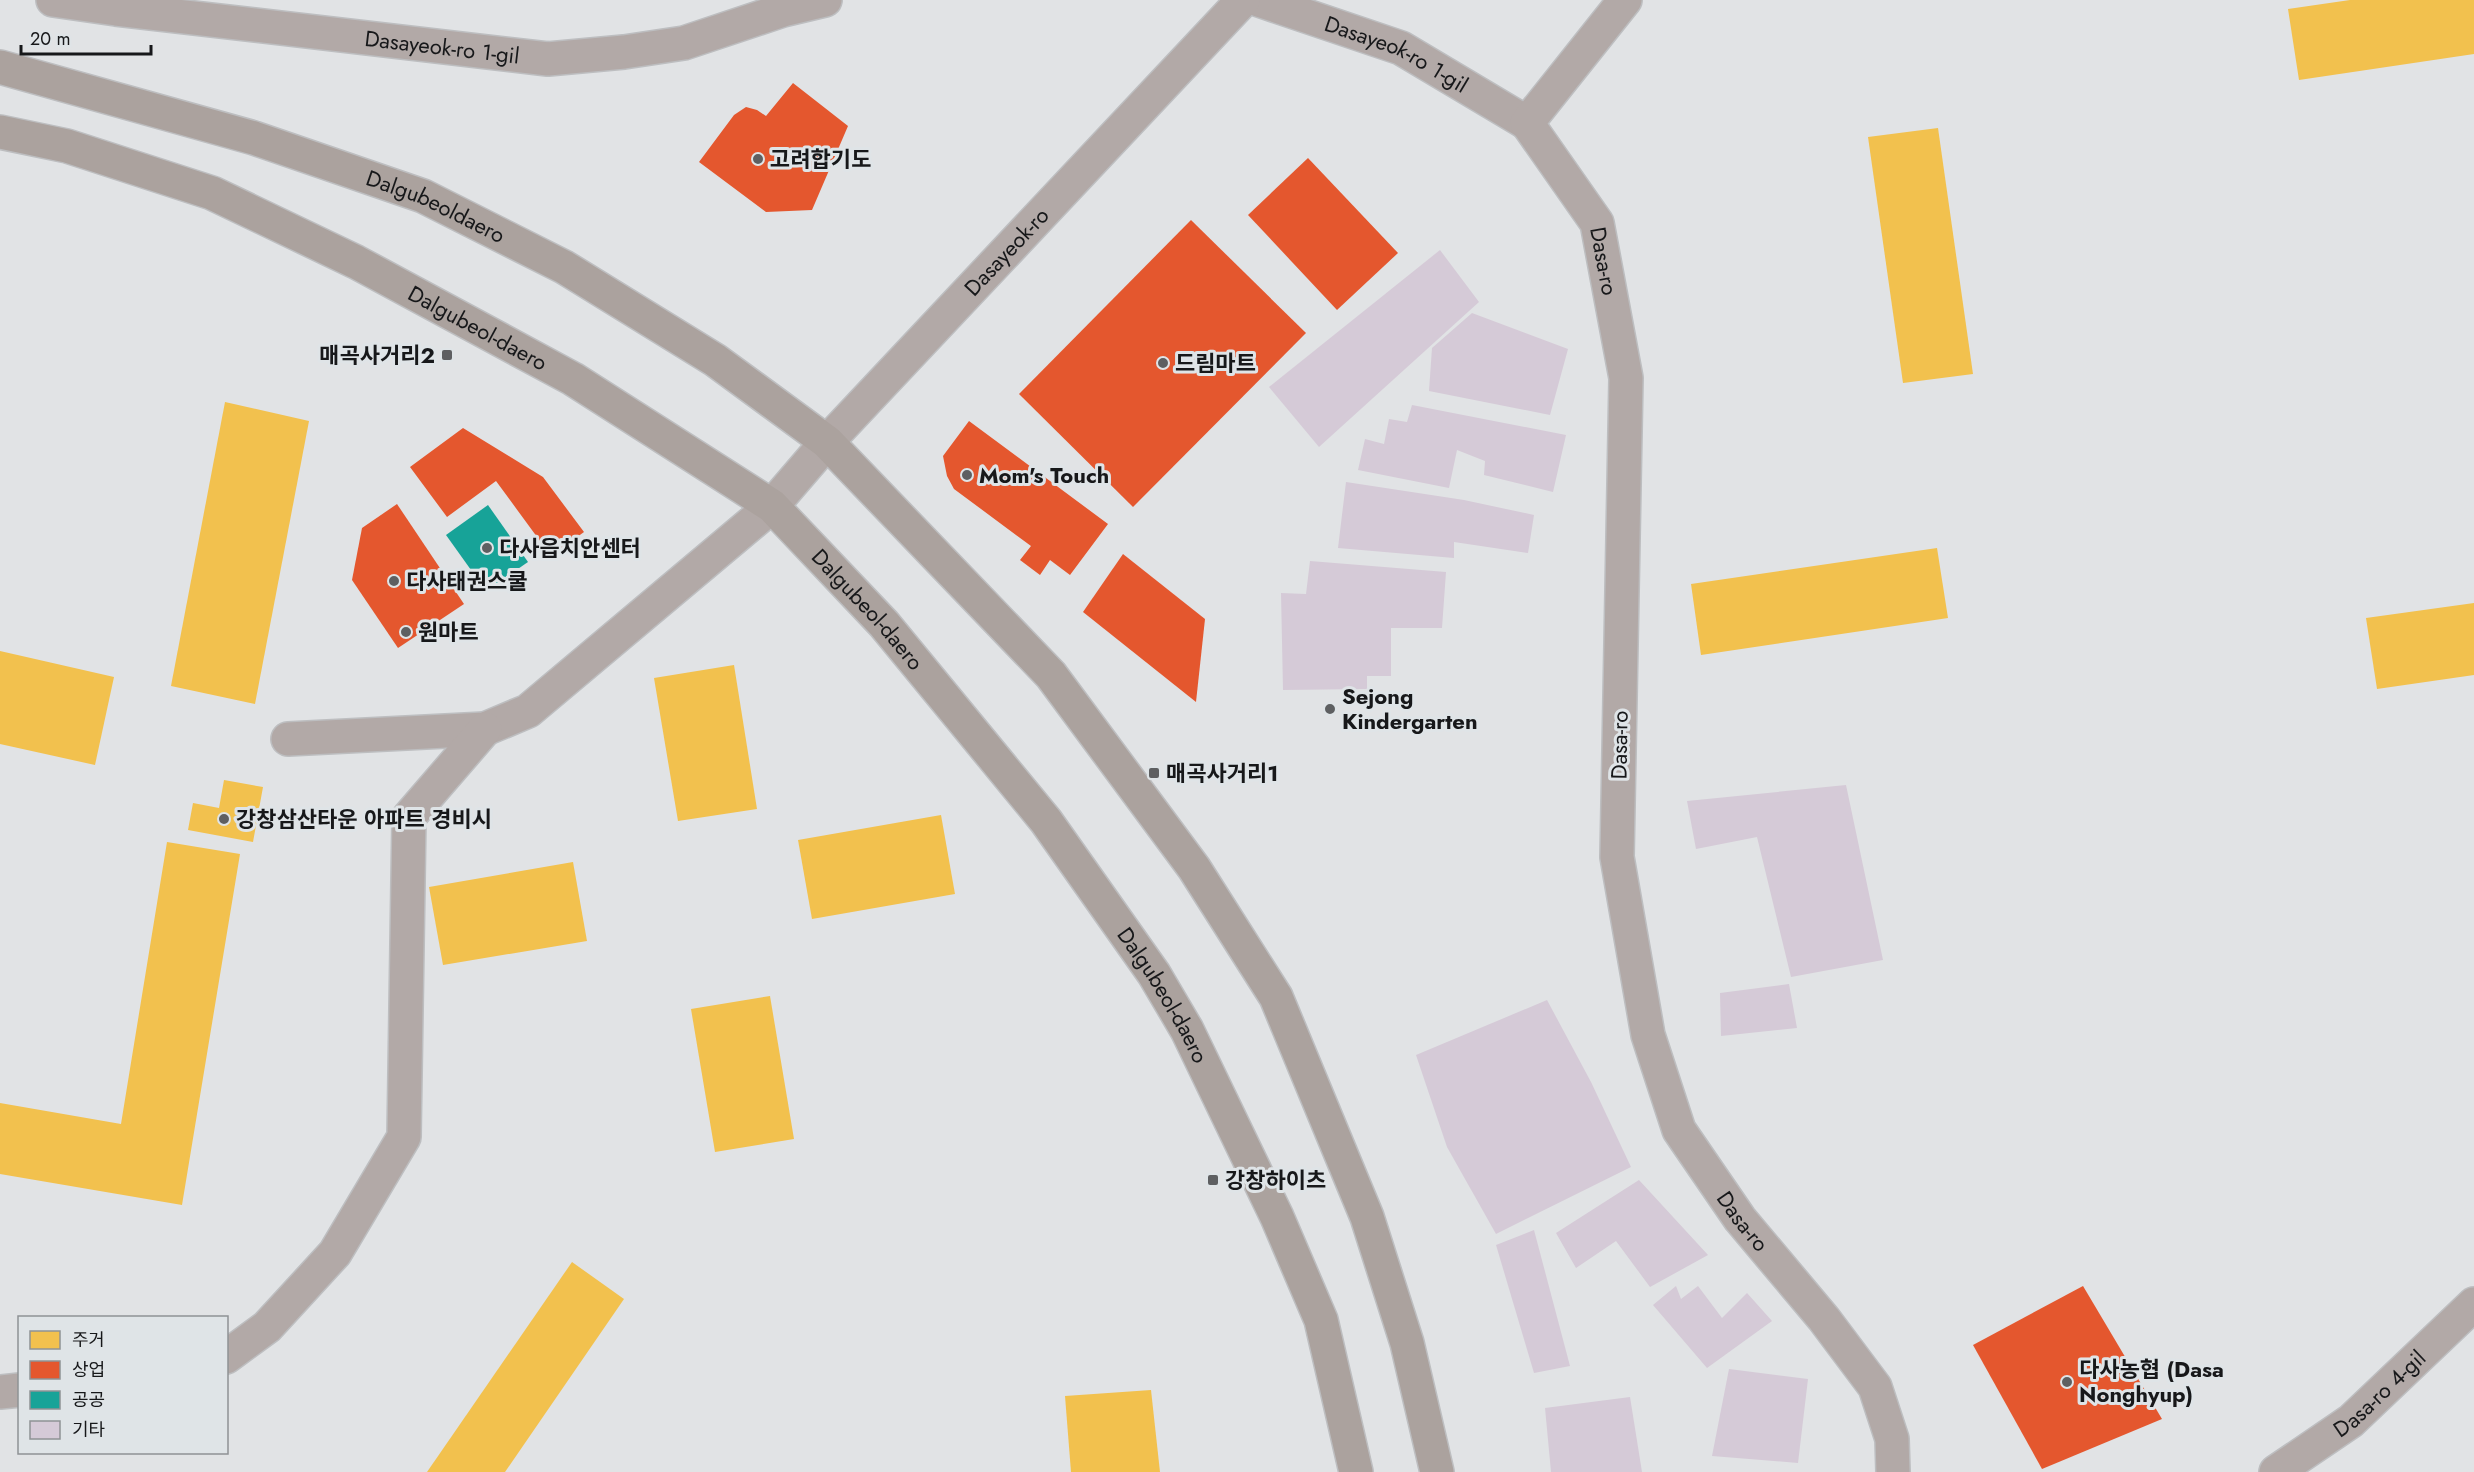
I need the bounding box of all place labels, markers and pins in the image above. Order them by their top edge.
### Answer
place label: 고려합기도 [770,143,871,175]
marker: 고려합기도 [751,152,765,166]
place label: 매곡사거리2 [319,339,435,371]
place label: 드림마트 [1175,347,1256,379]
marker: 매곡사거리2 [440,348,454,362]
marker: 드림마트 [1156,356,1170,370]
place label: Mom's Touch [979,459,1109,491]
marker: Mom's Touch [960,468,974,482]
place label: 다사읍치안센터 [499,532,641,564]
marker: 다사읍치안센터 [480,541,494,555]
place label: 다사태권스쿨 [406,565,527,597]
marker: 다사태권스쿨 [387,574,401,588]
place label: 원마트 [418,616,479,648]
marker: 원마트 [399,625,413,639]
place label: Sejong Kindergarten [1342,680,1478,737]
marker: Sejong Kindergarten [1323,702,1337,716]
place label: 매곡사거리1 [1166,757,1278,789]
marker: 매곡사거리1 [1147,766,1161,780]
place label: 강창삼산타운 아파트 경비시 [236,803,492,835]
marker: 강창삼산타운 아파트 경비시 [217,812,231,826]
place label: 강창하이츠 [1225,1164,1326,1196]
marker: 강창하이츠 [1206,1173,1220,1187]
place label: 다사농협 (Dasa Nonghyup) [2079,1353,2224,1410]
marker: 다사농협 (Dasa Nonghyup) [2060,1375,2074,1389]

